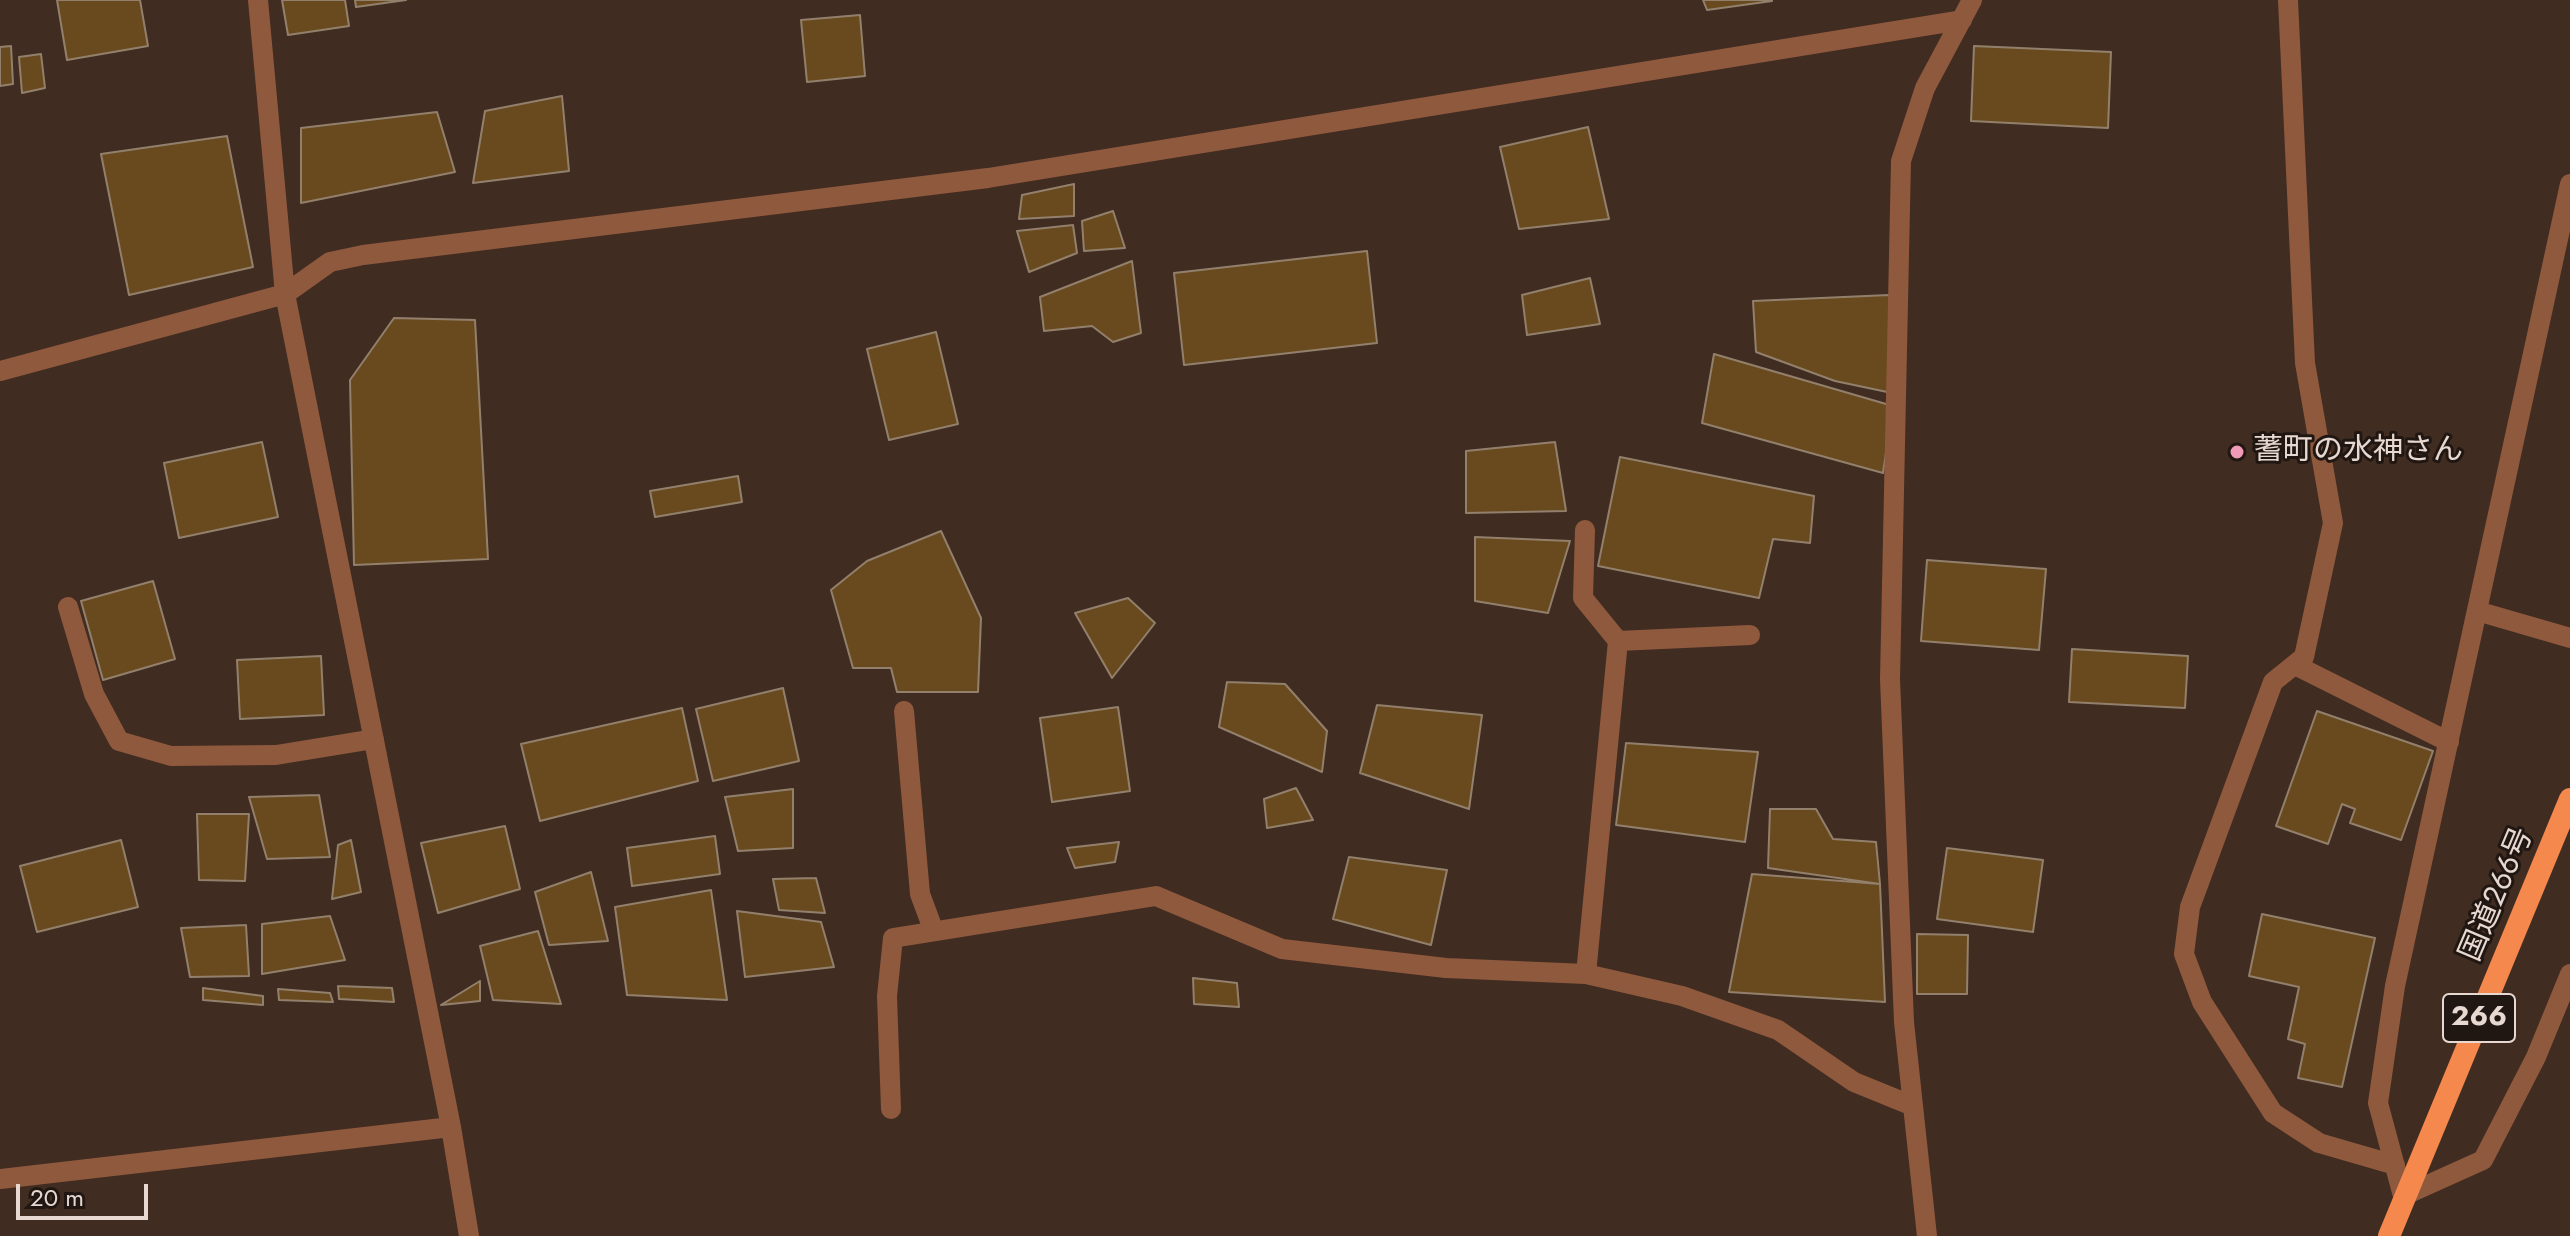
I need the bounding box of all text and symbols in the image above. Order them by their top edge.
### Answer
place label: 蓍町の水神さん [2253,434,2463,470]
marker: 蓍町の水神さん [2228,443,2246,461]
street label: 国道266号 [2454,823,2542,967]
road number: 266 [2443,994,2515,1042]
scale bar [20,1168,152,1218]
text: 20 m [30,1180,84,1215]

